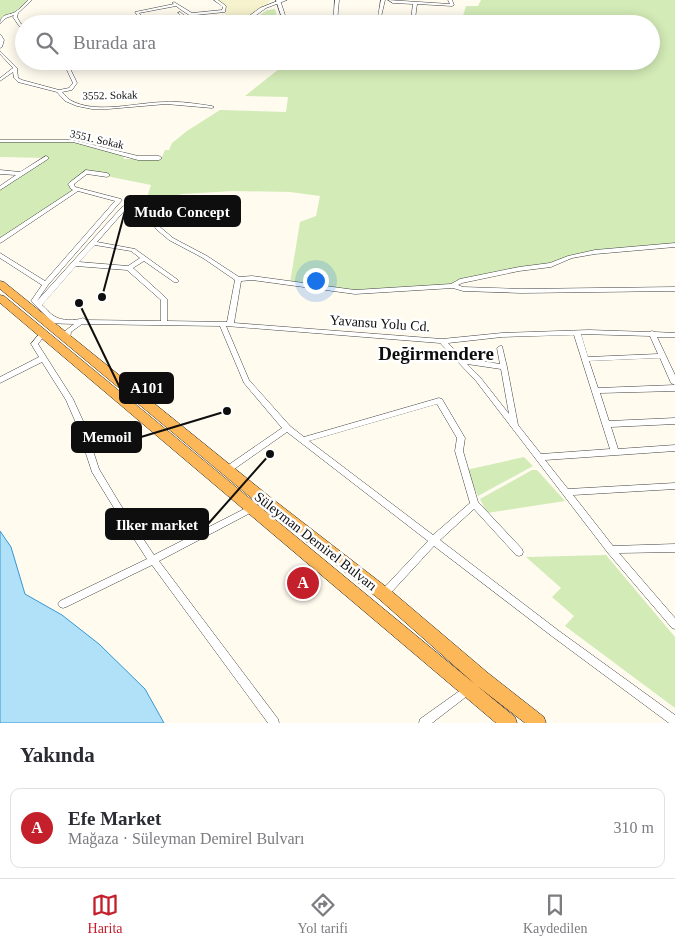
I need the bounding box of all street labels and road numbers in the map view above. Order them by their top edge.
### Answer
street label: 3552. Sokak [82,89,138,101]
street label: 3551. Sokak [69,127,126,151]
street label: Yavansu Yolu Cd. [329,313,431,334]
street label: Süleyman Demirel Bulvarı [252,489,380,594]

